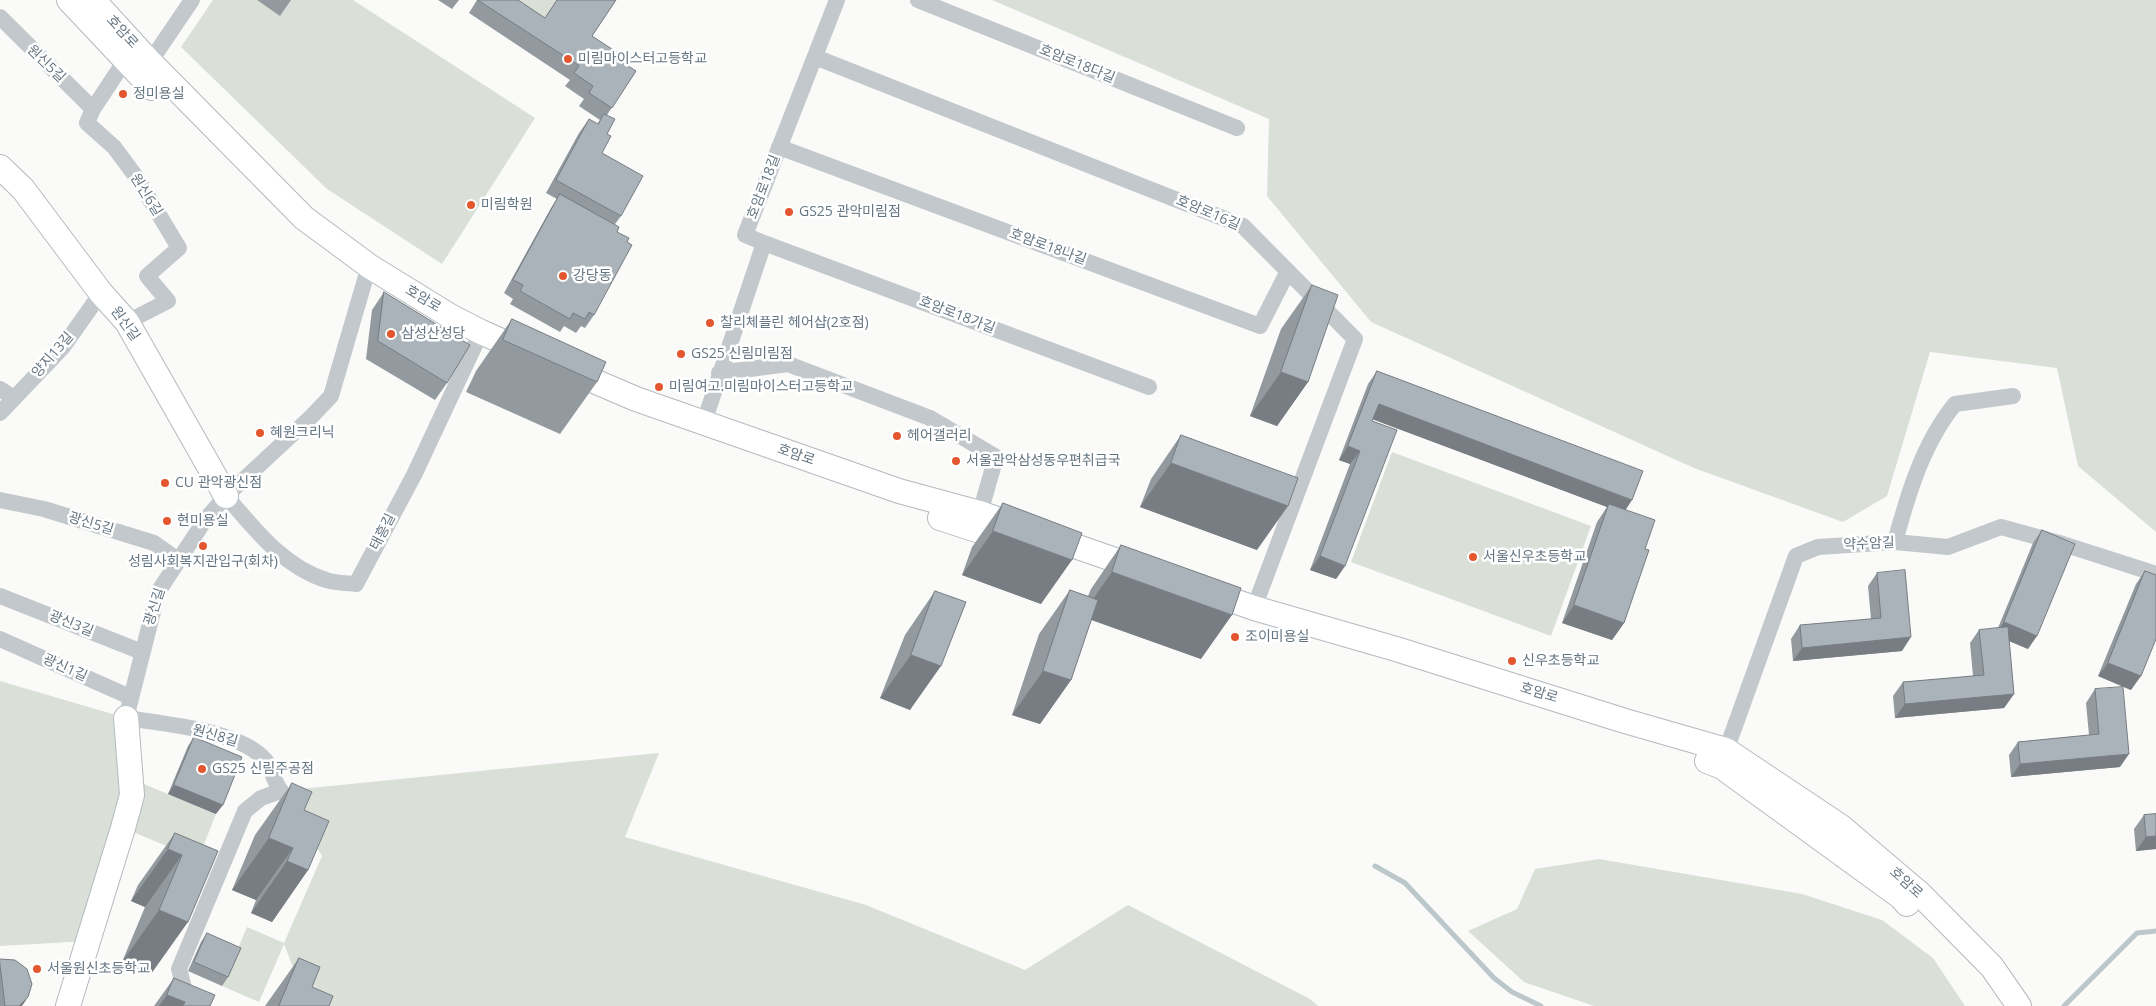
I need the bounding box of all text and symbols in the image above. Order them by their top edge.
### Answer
street label: 호암로 [103,12,141,52]
street label: 호암로18다길 [1037,41,1117,87]
street label: 원신5길 [23,42,69,86]
place label: 미림마이스터고등학교 [578,51,707,67]
marker: 미림마이스터고등학교 [562,53,574,65]
place label: 정미용실 [133,86,185,102]
marker: 정미용실 [117,88,129,100]
street label: 호암로18길 [744,152,784,222]
street label: 원신6길 [127,171,165,219]
street label: 호암로16길 [1174,192,1242,234]
place label: 미림학원 [481,197,533,213]
marker: 미림학원 [465,199,477,211]
place label: GS25 관악미림점 [799,204,901,220]
marker: GS25 관악미림점 [783,206,795,218]
street label: 호암로18나길 [1007,225,1089,269]
place label: 강당동 [573,268,612,284]
marker: 강당동 [557,270,569,282]
street label: 호암로 [402,282,444,316]
street label: 호암로18가길 [916,293,998,337]
street label: 원신길 [107,303,143,345]
place label: 찰리체플린 헤어샵(2호점) [720,315,869,331]
marker: 찰리체플린 헤어샵(2호점) [704,317,716,329]
place label: 삼성산성당 [401,326,465,342]
marker: 삼성산성당 [385,328,397,340]
street label: 양지13길 [29,329,77,381]
place label: GS25 신림미림점 [691,346,793,362]
marker: GS25 신림미림점 [675,348,687,360]
place label: 미림여고.미림마이스터고등학교 [669,379,853,395]
marker: 미림여고.미림마이스터고등학교 [653,381,665,393]
place label: 혜원크리닉 [270,425,334,441]
marker: 혜원크리닉 [254,427,266,439]
place label: 헤어갤러리 [907,428,971,444]
marker: 헤어갤러리 [891,430,903,442]
street label: 호암로 [775,441,817,469]
place label: 서울관악삼성동우편취급국 [966,453,1121,469]
marker: 서울관악삼성동우편취급국 [950,455,962,467]
place label: CU 관악광신점 [175,475,262,491]
marker: CU 관악광신점 [159,477,171,489]
street label: 광신5길 [66,509,116,539]
street label: 태흥길 [367,511,399,553]
place label: 현미용실 [177,513,229,529]
marker: 현미용실 [161,515,173,527]
street label: 약수암길 [1843,535,1895,553]
marker: 성림사회복지관입구(회차) [197,540,209,552]
place label: 서울신우초등학교 [1483,549,1586,565]
marker: 서울신우초등학교 [1467,551,1479,563]
place label: 성림사회복지관입구(회차) [128,554,278,570]
street label: 광신길 [141,586,169,628]
street label: 광신3길 [46,607,96,641]
place label: 조이미용실 [1245,629,1309,645]
marker: 조이미용실 [1229,631,1241,643]
street label: 광신1길 [40,651,90,685]
place label: 신우초등학교 [1522,653,1599,669]
marker: 신우초등학교 [1506,655,1518,667]
street label: 호암로 [1518,679,1560,707]
street label: 원신8길 [190,721,240,751]
place label: GS25 신림주공점 [212,761,314,777]
marker: GS25 신림주공점 [196,763,208,775]
street label: 호암로 [1886,864,1926,902]
place label: 서울원신초등학교 [47,961,150,977]
marker: 서울원신초등학교 [31,963,43,975]

